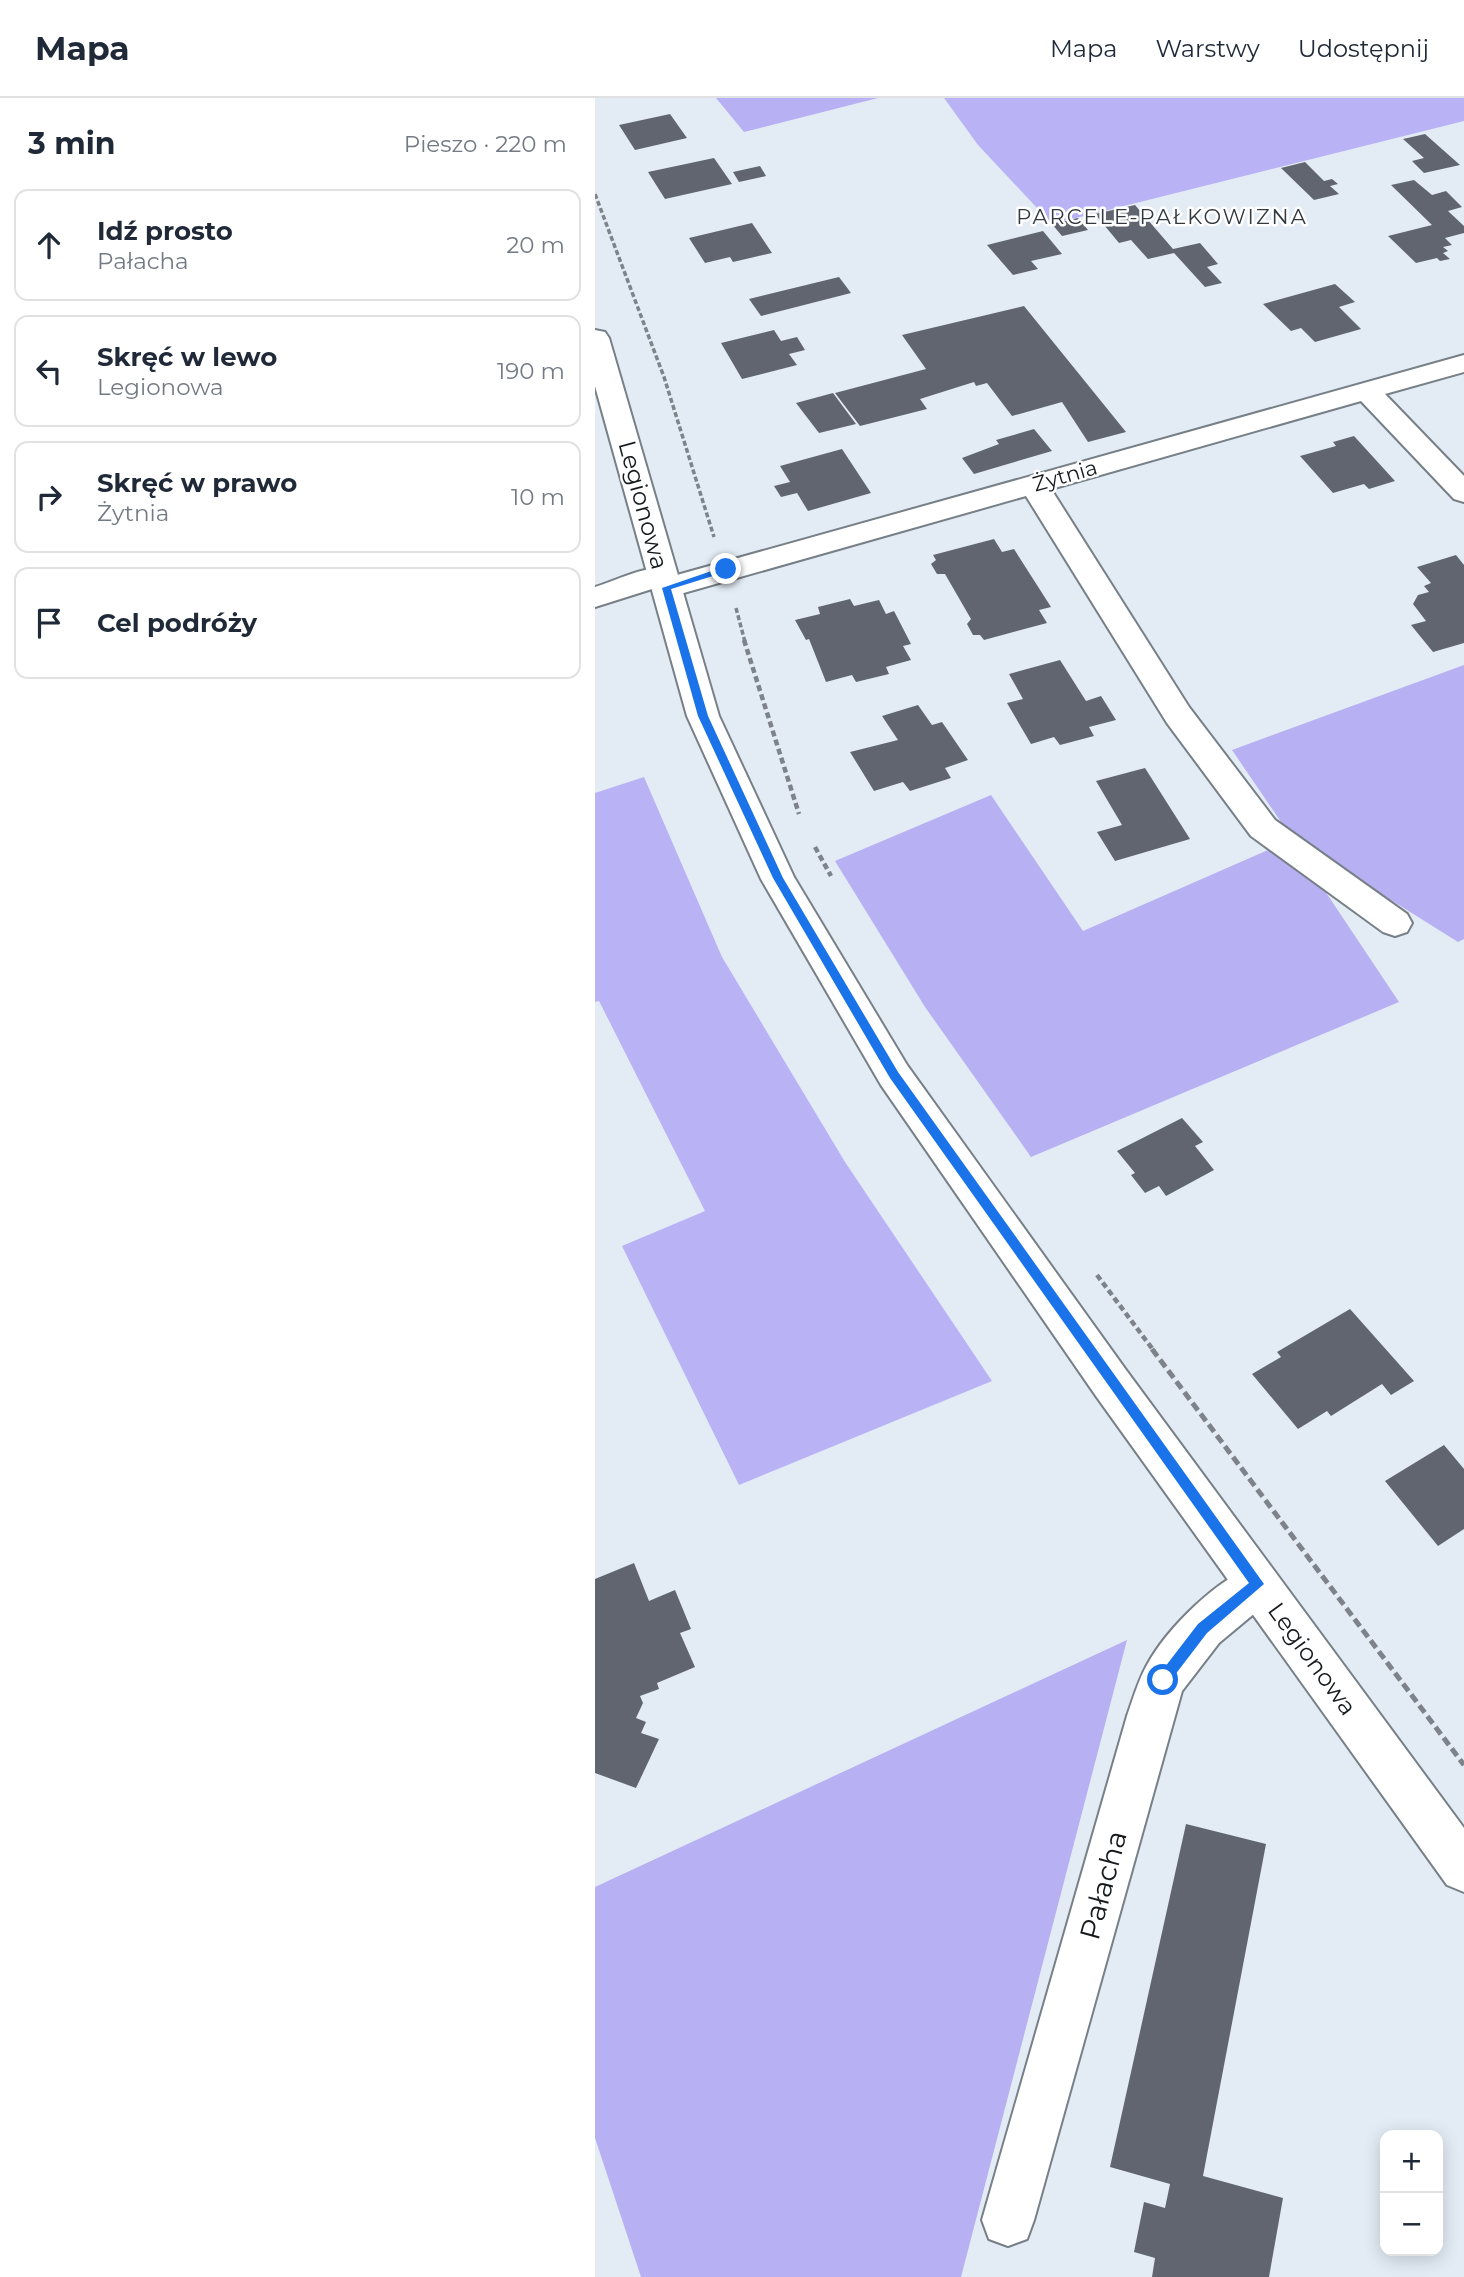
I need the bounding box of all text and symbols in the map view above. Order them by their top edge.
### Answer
text: Mapa [35,28,130,68]
text: Mapa [1050,34,1117,63]
text: Warstwy [1155,34,1260,63]
text: Udostępnij [1298,34,1429,63]
text: 3 min [28,125,115,162]
text: Pieszo · 220 m [404,130,567,158]
district label: PARCELE-PAŁKOWIZNA [1016,204,1308,229]
text: Idź prosto [97,215,233,247]
icon: ahead [30,226,68,264]
text: 20 m [506,231,565,259]
text: Pałacha [97,247,189,275]
text: Skręć w lewo [97,341,277,373]
icon: left [30,352,68,390]
text: 190 m [497,357,565,385]
text: Legionowa [97,373,224,401]
street label: Legionowa [612,437,675,572]
street label: Żytnia [1030,454,1100,497]
text: Skręć w prawo [97,467,297,499]
icon: right [30,478,68,516]
text: 10 m [511,483,565,511]
text: Żytnia [97,499,169,527]
route end [710,553,741,584]
icon: arrive [30,604,68,642]
text: Cel podróży [97,607,257,639]
street label: Legionowa [1262,1597,1363,1721]
route start [1147,1664,1178,1695]
street label: Pałacha [1072,1827,1134,1943]
map controls [1380,2130,1443,2256]
button: + [1380,2130,1443,2193]
button: − [1380,2193,1443,2256]

